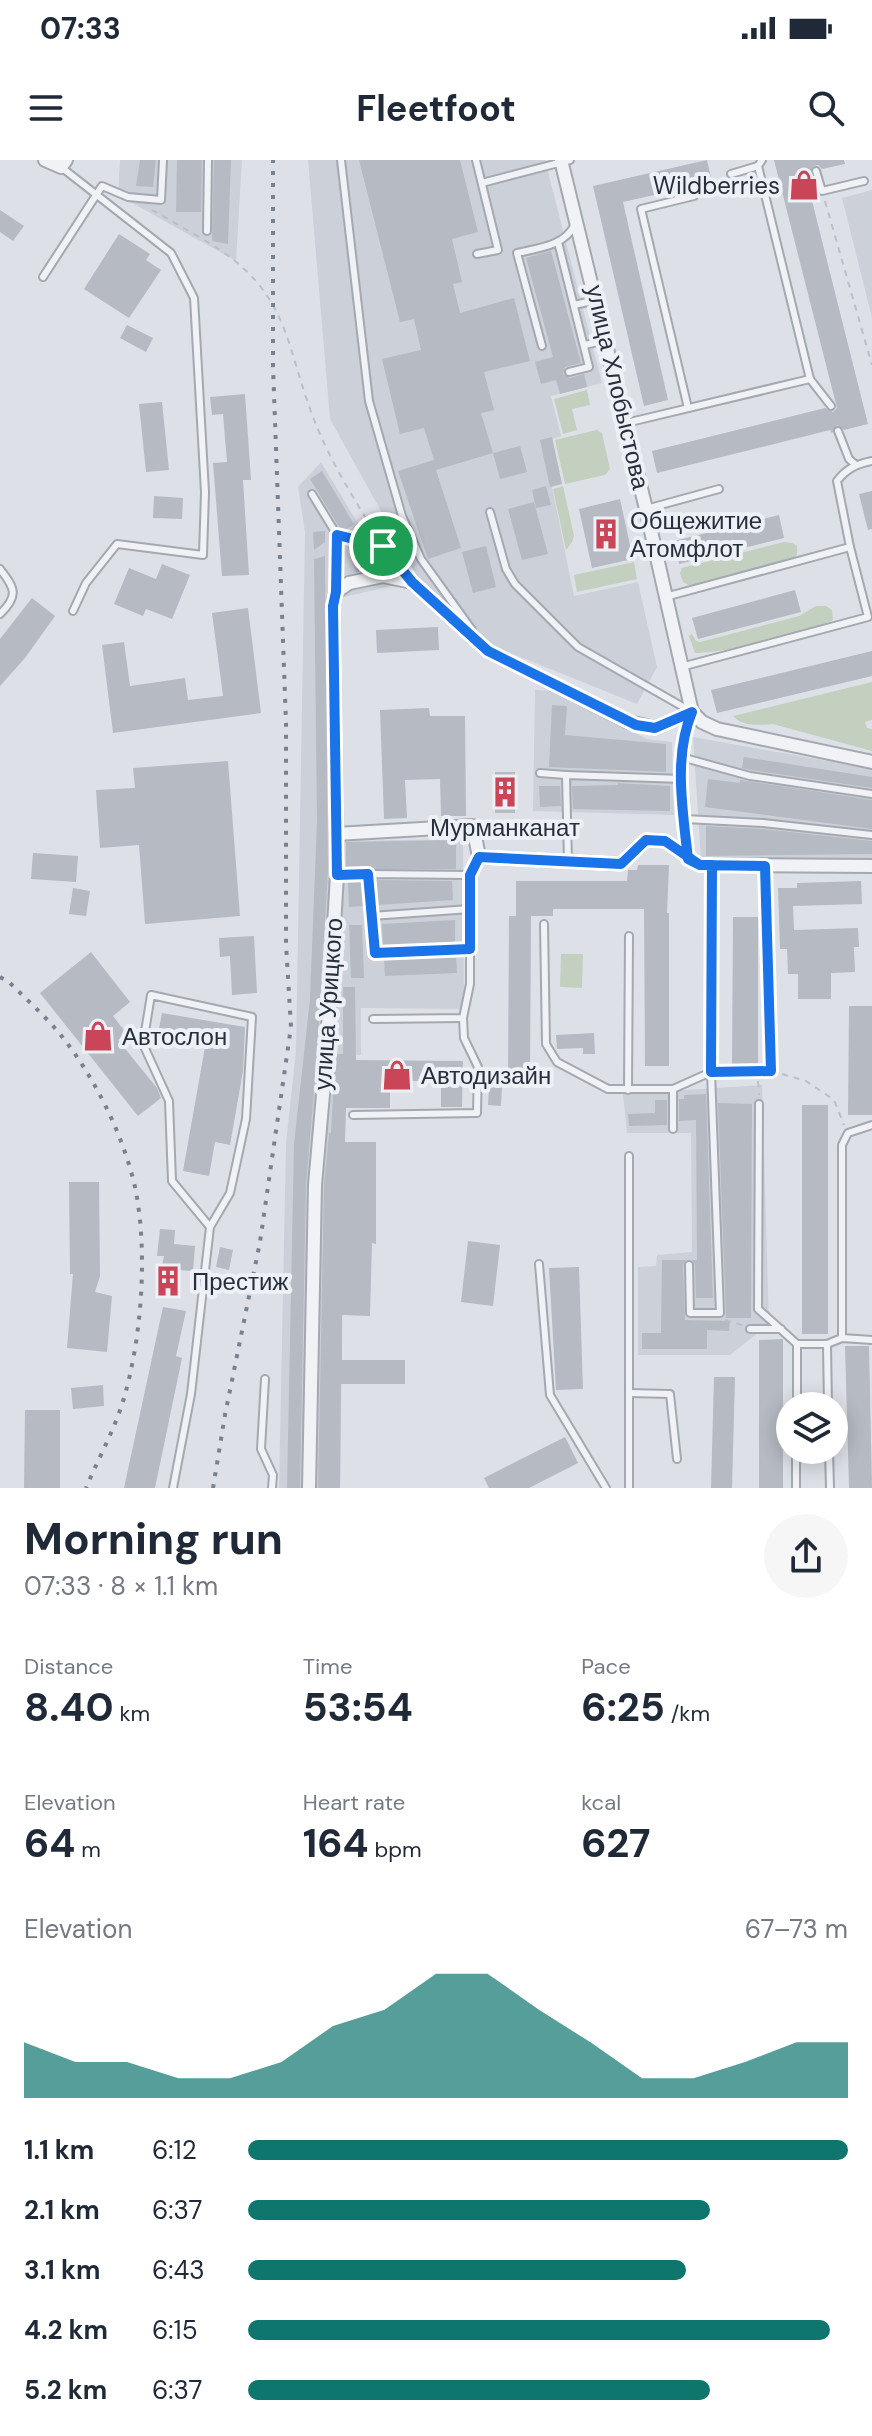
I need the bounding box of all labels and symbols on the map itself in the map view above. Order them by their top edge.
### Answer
shop icon: Wildberries [787,168,821,202]
place label: Wildberries [653,170,780,201]
street label: улица Хлобыстова [579,282,657,493]
place label: Общежитие Атомфлот [630,505,762,564]
pin [349,512,417,580]
building icon: Общежитие Атомфлот [589,517,623,551]
building icon: Мурманканат [488,775,522,809]
place label: Мурманканат [430,812,580,843]
street label: улица Урицкого [307,917,349,1091]
shop icon: Автослон [81,1019,115,1053]
place label: Автослон [122,1021,227,1052]
shop icon: Автодизайн [380,1058,414,1092]
place label: Автодизайн [421,1060,551,1091]
building icon: Престиж [151,1264,185,1298]
place label: Престиж [192,1266,288,1297]

